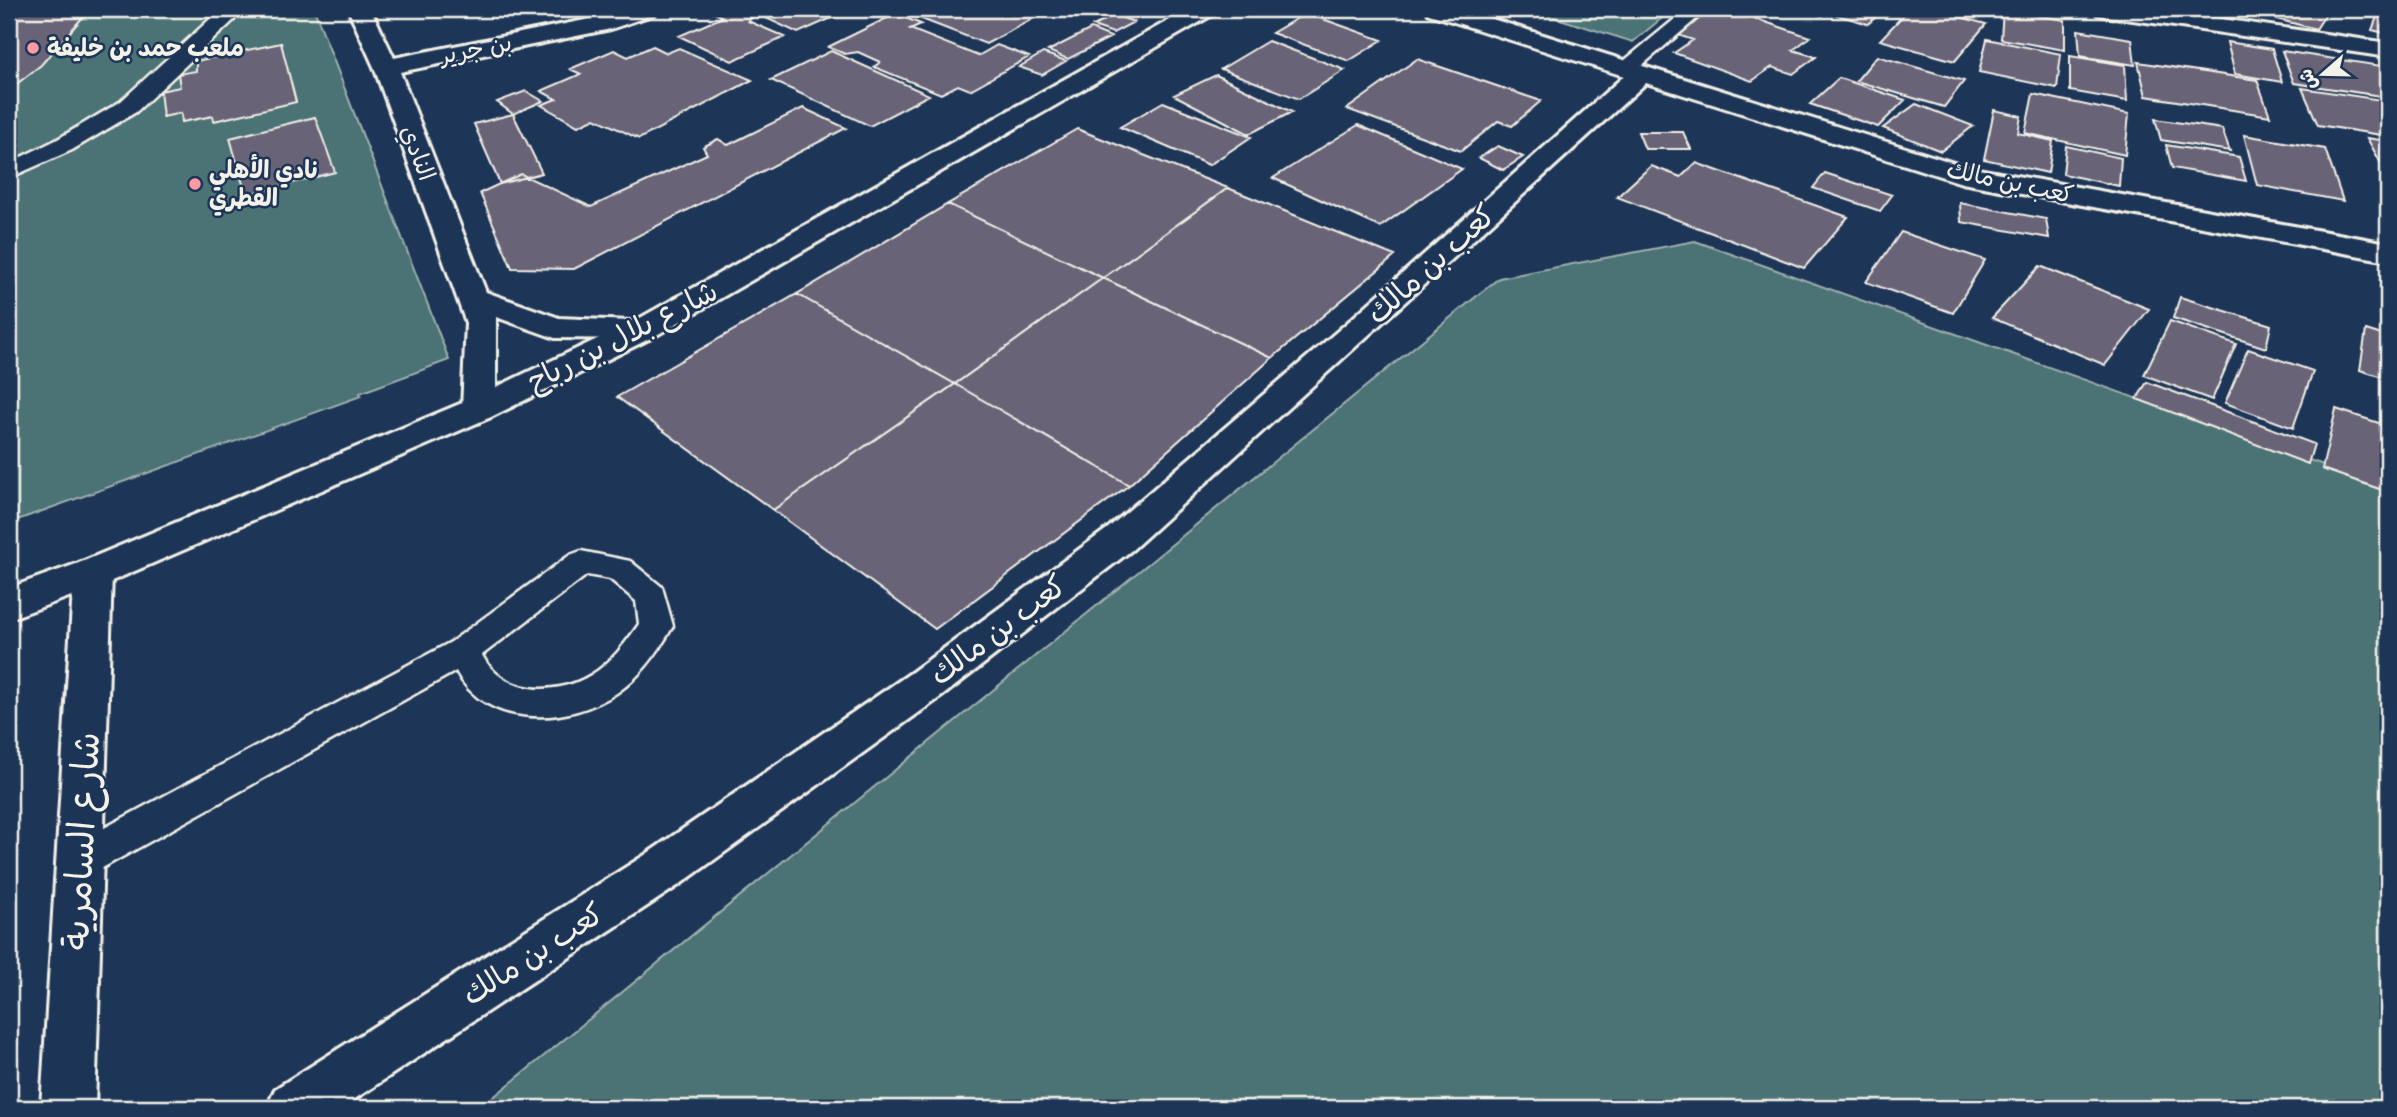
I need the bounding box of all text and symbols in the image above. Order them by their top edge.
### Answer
street label: بن جرير [436,27,514,71]
place label: ملعب حمد بن خليفة [47,33,244,63]
north arrow [2288,38,2358,108]
marker: ملعب حمد بن خليفة [25,40,41,56]
text: ش [2293,65,2323,93]
street label: النادي [392,121,442,186]
place label: نادي الأهلي القطري [209,153,318,216]
street label: كعب بن مالك [1944,154,2076,210]
marker: نادي الأهلي القطري [187,176,203,192]
street label: كعب بن مالك [1358,196,1504,332]
street label: شارع بلال بن رباح [520,272,725,402]
street label: كعب بن مالك [922,566,1074,694]
street label: شارع السامرية [52,731,112,951]
street label: كعب بن مالك [455,894,611,1014]

